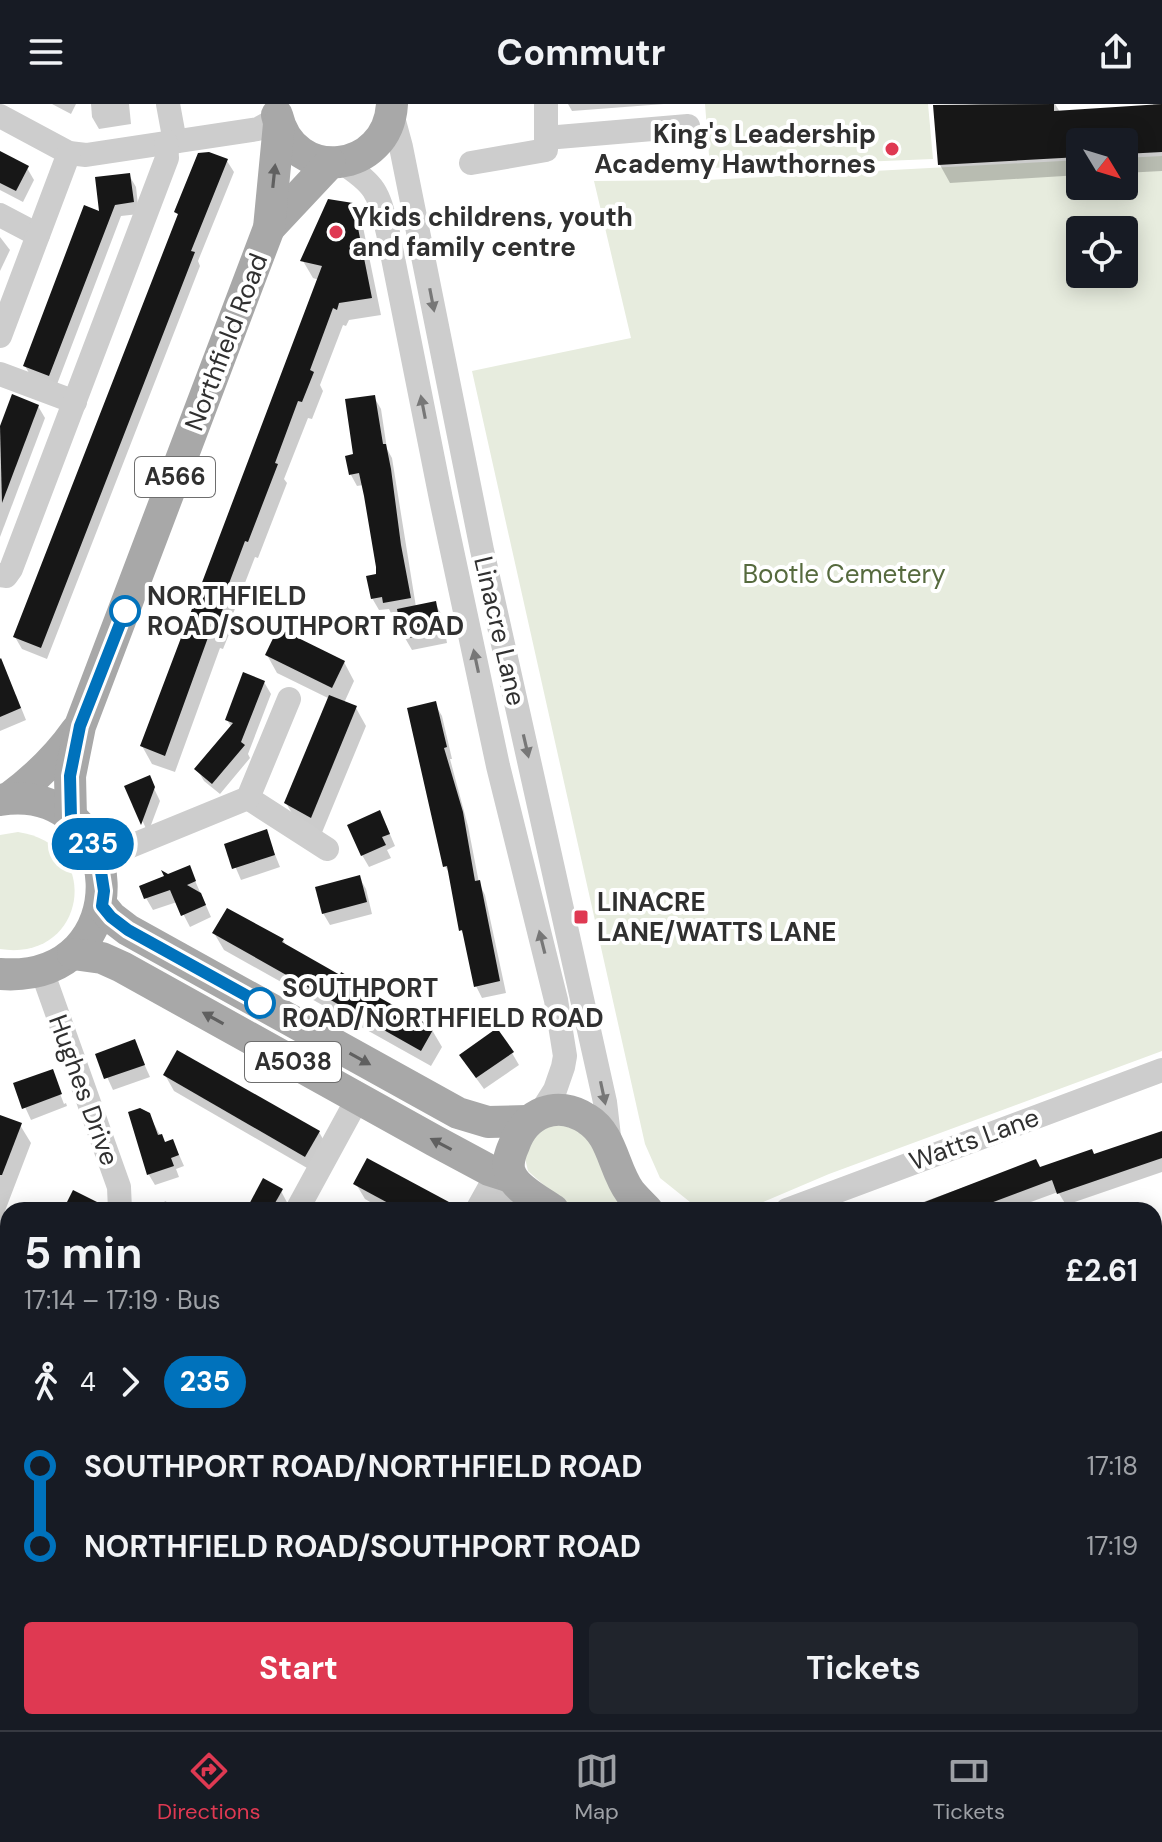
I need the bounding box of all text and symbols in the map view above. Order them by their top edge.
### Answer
text: Commutr [497,29,665,76]
icon: menu [24,30,68,74]
icon: share [1094,30,1138,74]
place label: King's Leadership Academy Hawthornes [594,117,876,181]
north arrow [1066,128,1138,200]
map controls [1066,128,1138,288]
marker: King's Leadership Academy Hawthornes [883,140,901,158]
one-way arrow [268,163,281,188]
place label: Ykids childrens, youth and family centre [352,200,633,264]
button: locate [1066,216,1138,288]
marker: Ykids childrens, youth and family centre [327,223,345,241]
street label: Northfield Road [177,249,275,435]
one-way arrow [426,288,439,313]
one-way arrow [416,394,428,419]
road number: A566 [135,457,215,497]
street label: Linacre Lane [466,553,534,709]
park label: Bootle Cemetery [742,557,946,591]
place label: NORTHFIELD ROAD/SOUTHPORT ROAD [147,579,464,643]
marker: NORTHFIELD ROAD/SOUTHPORT ROAD [110,596,140,626]
one-way arrow [469,649,482,674]
one-way arrow [520,734,533,759]
line badge: 235 [47,818,139,870]
text: 235 [68,825,118,862]
place label: LINACRE LANE/WATTS LANE [597,885,836,949]
marker: LINACRE LANE/WATTS LANE [572,908,590,926]
one-way arrow [535,929,547,954]
place label: SOUTHPORT ROAD/NORTHFIELD ROAD [282,971,604,1035]
marker: SOUTHPORT ROAD/NORTHFIELD ROAD [245,988,275,1018]
street label: Hughes Drive [41,1010,127,1170]
one-way arrow [202,1011,225,1025]
road number: A5038 [245,1042,341,1082]
one-way arrow [349,1052,372,1066]
one-way arrow [597,1081,610,1106]
street label: Watts Lane [904,1100,1044,1178]
one-way arrow [429,1138,452,1151]
text: 5 min [24,1224,142,1282]
text: £2.61 [1065,1251,1138,1290]
text: 17:14 – 17:19 · Bus [24,1283,221,1317]
icon: walk [24,1360,68,1404]
icon: forward [108,1360,152,1404]
text: 235 [180,1363,230,1400]
text: 4 [80,1365,96,1399]
text: SOUTHPORT ROAD/NORTHFIELD ROAD [84,1447,642,1486]
text: 17:18 [1087,1449,1138,1483]
text: NORTHFIELD ROAD/SOUTHPORT ROAD [84,1527,641,1566]
text: 17:19 [1086,1529,1138,1563]
button: Start [24,1622,573,1714]
button: Tickets [589,1622,1138,1714]
tab: Directions [157,1749,261,1826]
tab: Map [575,1749,619,1826]
tab: Tickets [933,1749,1005,1826]

